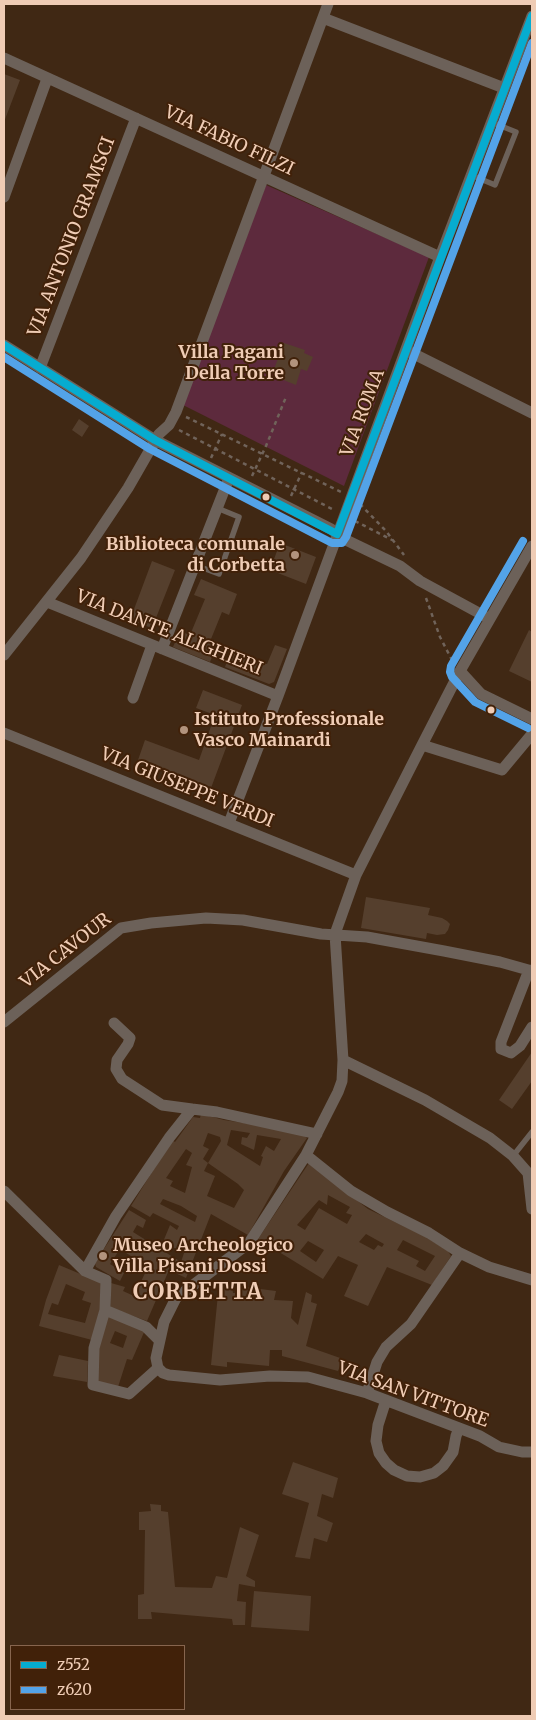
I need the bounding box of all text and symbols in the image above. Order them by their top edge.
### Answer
street label: VIA FABIO FILZI [161,102,297,180]
street label: VIA ANTONIO GRAMSCI [24,134,120,340]
place label: Villa Pagani Della Torre [178,342,284,384]
marker: Villa Pagani Della Torre [288,357,300,369]
street label: VIA ROMA [336,366,390,460]
unlabelled marker [261,492,271,502]
place label: Biblioteca comunale di Corbetta [106,534,285,576]
marker: Biblioteca comunale di Corbetta [289,549,301,561]
street label: VIA DANTE ALIGHIERI [73,586,265,680]
unlabelled marker [486,705,496,715]
place label: Istituto Professionale Vasco Mainardi [194,709,384,752]
marker: Istituto Professionale Vasco Mainardi [178,724,190,736]
street label: VIA GIUSEPPE VERDI [97,743,277,833]
street label: VIA CAVOUR [16,909,116,993]
place label: Museo Archeologico Villa Pisani Dossi [113,1235,293,1278]
marker: Museo Archeologico Villa Pisani Dossi [97,1250,109,1262]
district label: CORBETTA [132,1280,264,1306]
street label: VIA SAN VITTORE [335,1358,491,1432]
legend [10,1645,185,1710]
text: z552 [57,1655,90,1674]
text: z620 [57,1680,92,1699]

